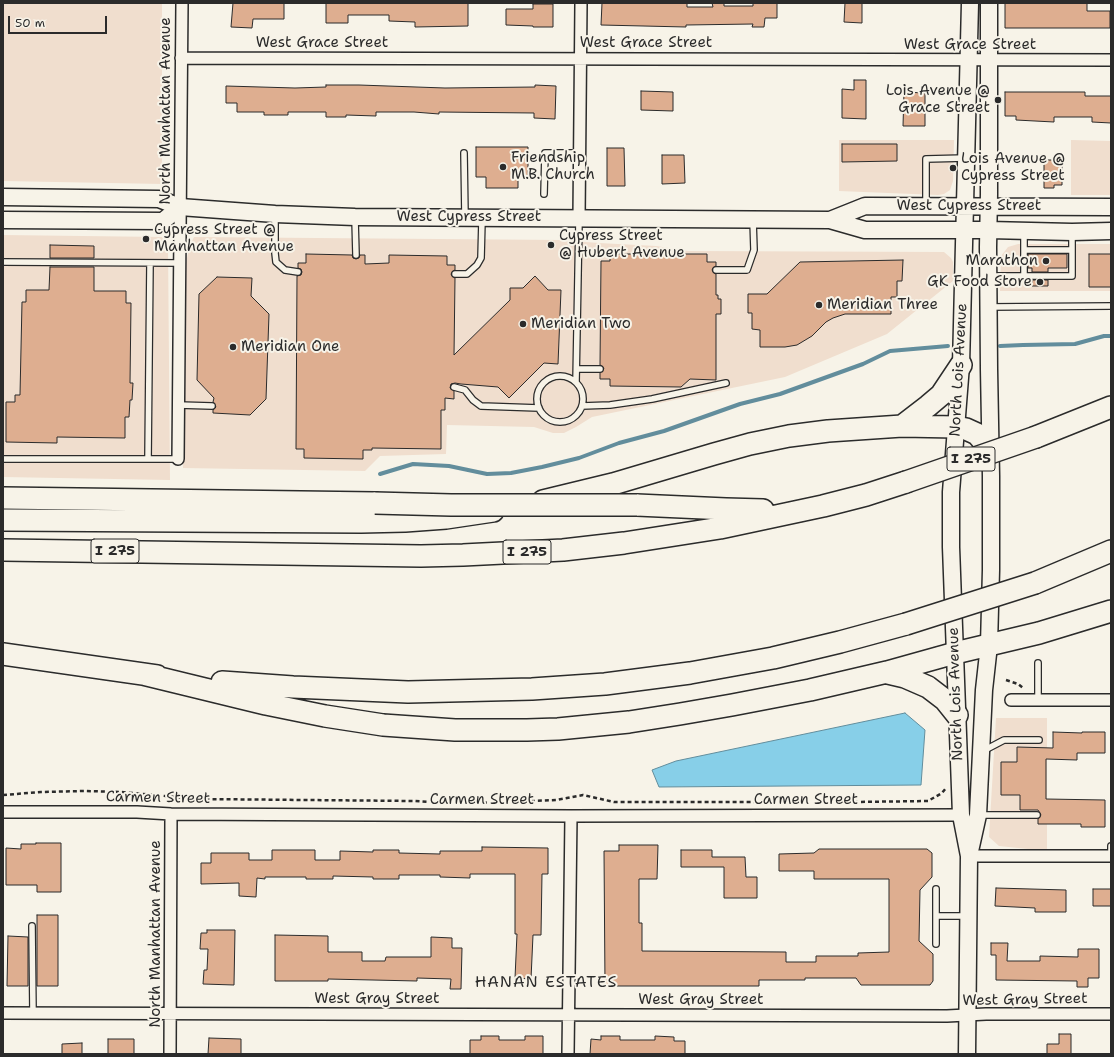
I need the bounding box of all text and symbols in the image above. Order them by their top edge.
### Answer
scale bar [10,8,109,34]
text: 50 m [15,15,45,31]
street label: North Manhattan Avenue [157,17,175,205]
street label: West Grace Street [256,34,388,52]
street label: West Grace Street [580,34,712,52]
street label: West Grace Street [904,36,1036,54]
place label: Lois Avenue @ Grace Street [886,82,990,117]
marker: Lois Avenue @ Grace Street [993,95,1003,105]
place label: Friendship M.B. Church [511,149,595,184]
place label: Lois Avenue @ Cypress Street [961,150,1065,185]
marker: Friendship M.B. Church [498,162,508,172]
marker: Lois Avenue @ Cypress Street [948,163,958,173]
street label: West Cypress Street [897,197,1041,215]
street label: West Cypress Street [397,208,541,226]
place label: Cypress Street @ Manhattan Avenue [154,221,294,256]
place label: Cypress Street @ Hubert Avenue [559,227,685,262]
marker: Cypress Street @ Manhattan Avenue [141,234,151,244]
marker: Cypress Street @ Hubert Avenue [546,240,556,250]
place label: Marathon [966,252,1038,270]
marker: Marathon [1041,256,1051,266]
place label: GK Food Store [927,273,1032,291]
marker: GK Food Store [1035,277,1045,287]
place label: Meridian Three [827,296,938,314]
marker: Meridian Three [814,300,824,310]
street label: North Lois Avenue [947,303,971,437]
place label: Meridian Two [531,315,631,333]
marker: Meridian Two [518,319,528,329]
place label: Meridian One [241,338,340,356]
marker: Meridian One [228,342,238,352]
road number: I 275 [947,447,995,471]
road number: I 275 [91,539,139,563]
road number: I 275 [503,540,551,564]
street label: North Lois Avenue [945,627,967,761]
street label: Carmen Street [106,788,210,808]
street label: Carmen Street [430,791,534,809]
street label: Carmen Street [754,791,858,809]
street label: North Manhattan Avenue [147,840,165,1028]
district label: HANAN ESTATES [475,973,617,993]
street label: West Gray Street [314,990,440,1008]
street label: West Gray Street [962,990,1088,1010]
street label: West Gray Street [638,991,764,1009]

